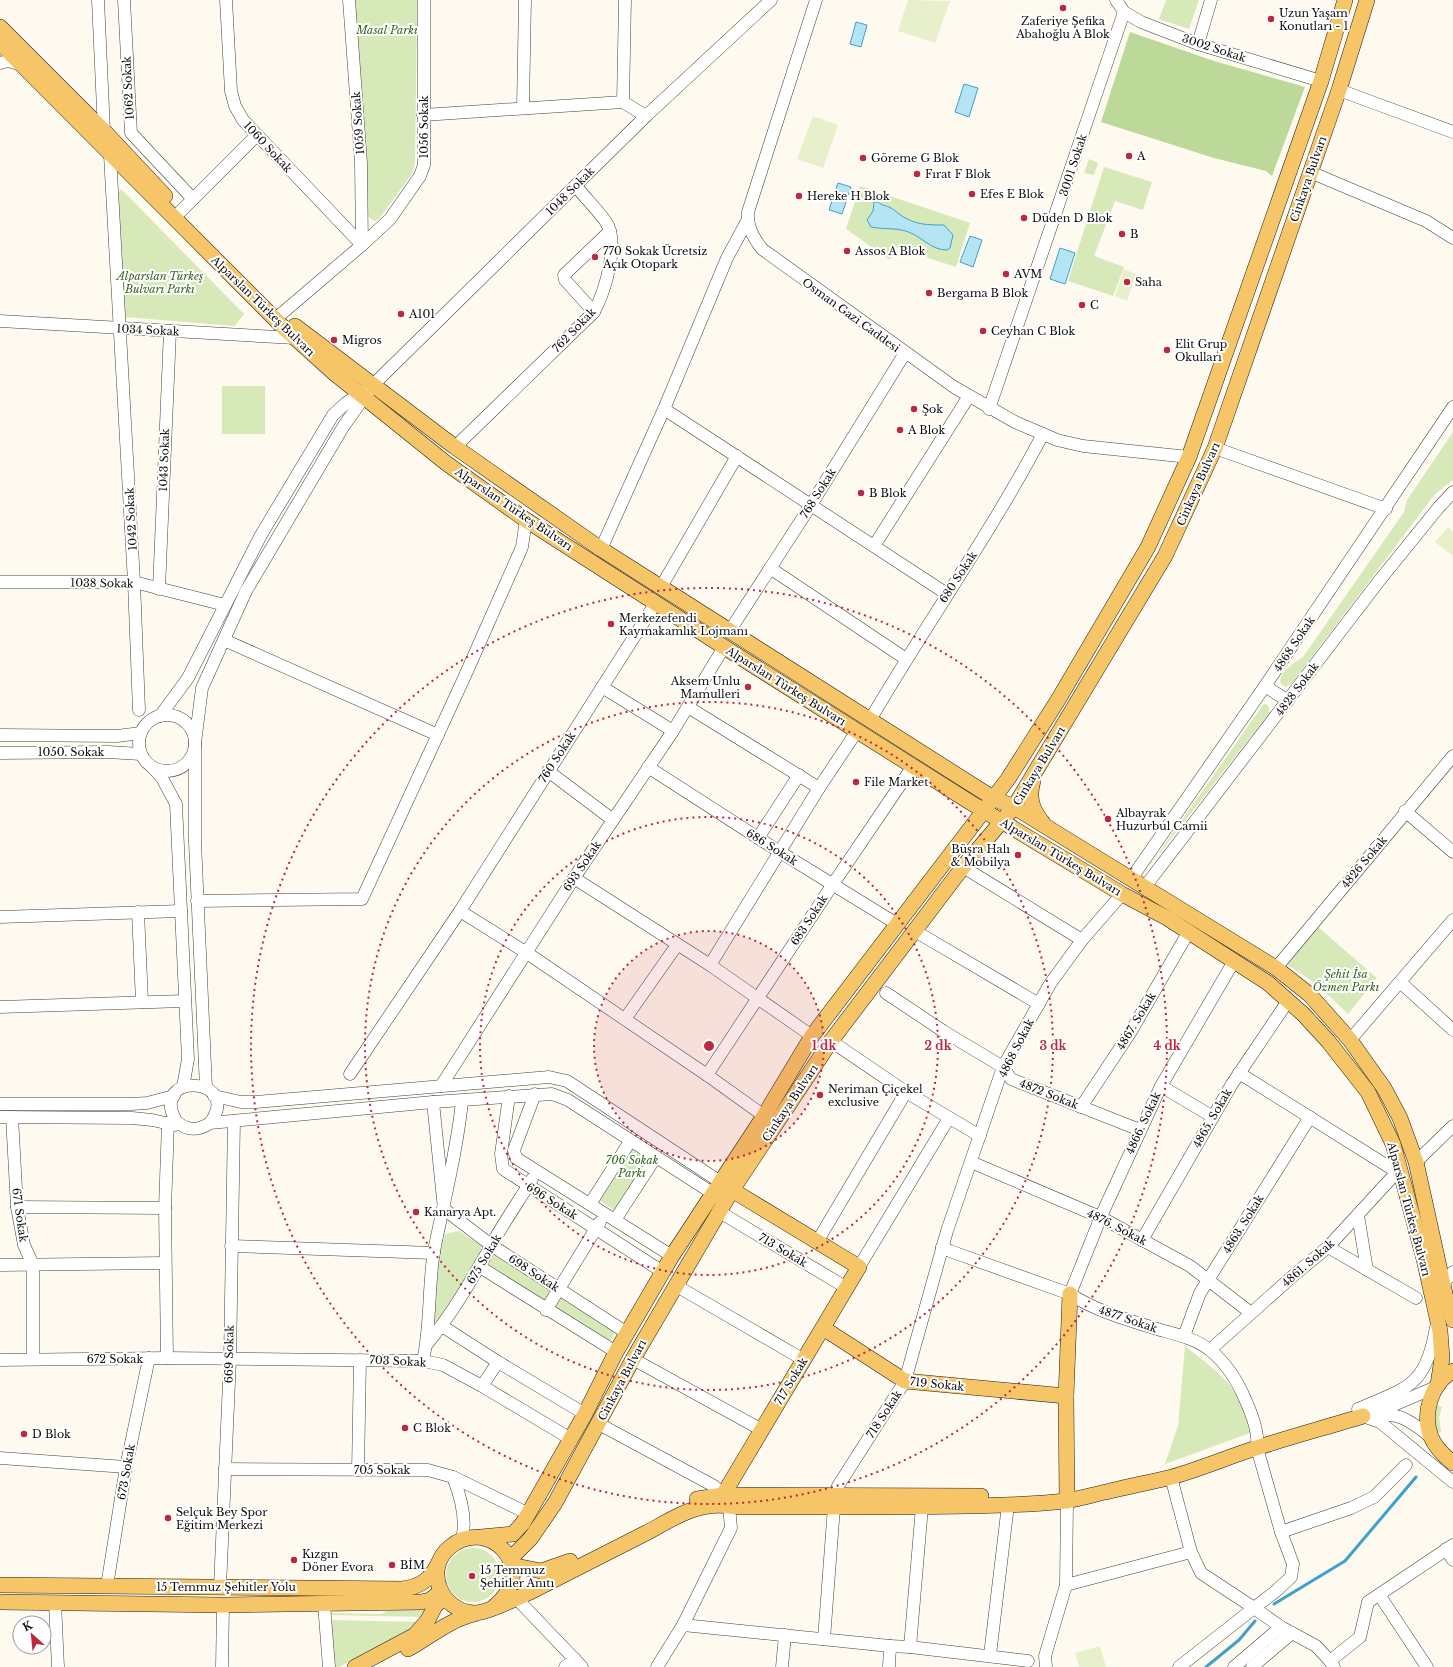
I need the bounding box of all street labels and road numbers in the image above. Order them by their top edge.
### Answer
street label: 3002 Sokak [1180,31,1248,65]
street label: 1062 Sokak [119,56,137,120]
street label: 1059 Sokak [349,91,367,155]
street label: 1056 Sokak [417,95,431,159]
street label: 1060 Sokak [241,119,295,176]
street label: 3001 Sokak [1056,132,1090,198]
street label: Cinkaya Bulvarı [1287,134,1329,224]
street label: 1048 Sokak [543,164,597,218]
street label: Alparslan Türkeş Bulvarı [208,252,318,359]
street label: Osman Gazi Caddesi [799,275,903,355]
street label: 762 Sokak [549,305,599,355]
street label: 1034 Sokak [116,321,180,339]
street label: 1043 Sokak [156,428,172,492]
street label: Cinkaya Bulvarı [1173,440,1223,528]
street label: Alparslan Türkeş Bulvarı [452,464,576,554]
street label: 768 Sokak [797,465,839,521]
street label: 1042 Sokak [122,487,140,551]
street label: 680 Sokak [936,548,980,605]
street label: 1038 Sokak [70,575,134,591]
street label: 4868 Sokak [1270,613,1318,674]
street label: Alparslan Türkeş Bulvarı [723,643,849,729]
street label: 4828 Sokak [1272,659,1322,719]
street label: Cinkaya Bulvarı [1010,724,1068,808]
street label: 760 Sokak [535,729,579,785]
street label: 1050. Sokak [38,745,105,759]
street label: Alparslan Türkeş Bulvarı [997,815,1124,899]
street label: 686 Sokak [744,826,800,868]
street label: 4826 Sokak [1338,833,1390,891]
street label: 693 Sokak [560,838,604,894]
street label: 683 Sokak [787,892,831,948]
street label: 4867. Sokak [1113,989,1159,1052]
street label: 4868 Sokak [995,1016,1037,1080]
street label: Cinkaya Bulvarı [759,1062,821,1144]
street label: 4872 Sokak [1017,1076,1081,1112]
street label: 4865. Sokak [1189,1086,1235,1150]
street label: 4866. Sokak [1122,1089,1164,1156]
street label: Alparslan Türkeş Bulvarı [1384,1139,1434,1278]
street label: 696 Sokak [524,1180,581,1223]
street label: 671 Sokak [9,1187,31,1243]
street label: 4863. Sokak [1219,1192,1267,1256]
street label: 4876. Sokak [1085,1206,1150,1248]
street label: 713 Sokak [756,1230,810,1270]
street label: 675 Sokak [464,1231,504,1287]
street label: 4861. Sokak [1279,1236,1337,1290]
street label: 698 Sokak [506,1251,562,1295]
street label: 4877 Sokak [1097,1302,1159,1336]
street label: 669 Sokak [221,1325,237,1383]
street label: Cinkaya Bulvarı [595,1337,649,1423]
street label: 672 Sokak [87,1352,143,1366]
street label: 703 Sokak [369,1353,427,1369]
street label: 717 Sokak [771,1354,811,1407]
street label: 719 Sokak [909,1374,965,1394]
street label: 718 Sokak [863,1387,905,1441]
street label: 673 Sokak [114,1443,138,1501]
street label: 705 Sokak [354,1463,411,1477]
street label: 15 Temmuz Şehitler Yolu [156,1580,296,1594]

